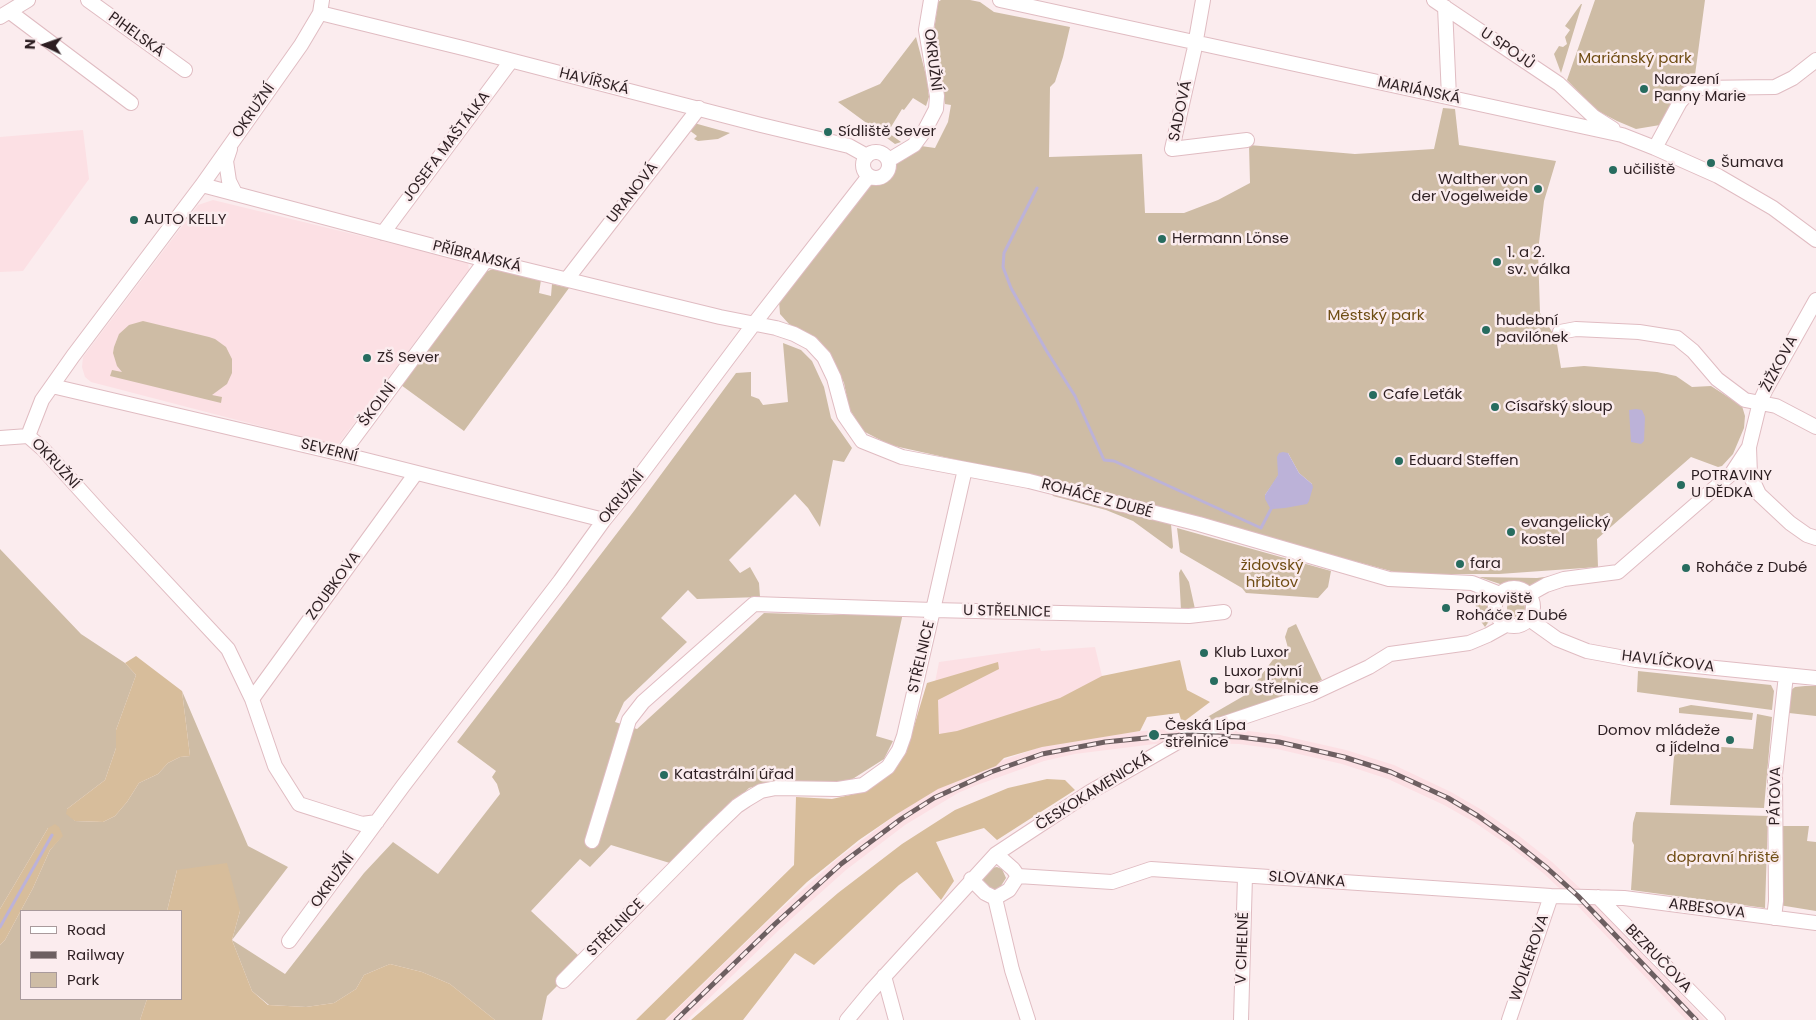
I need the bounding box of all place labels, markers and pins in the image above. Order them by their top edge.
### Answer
place label: Narození Panny Marie [1654,71,1746,106]
marker: Narození Panny Marie [1638,83,1650,95]
place label: Sídliště Sever [838,123,936,141]
marker: Sídliště Sever [822,126,834,138]
place label: Šumava [1721,154,1784,172]
marker: Šumava [1705,157,1717,169]
place label: učiliště [1623,161,1675,179]
marker: učiliště [1607,164,1619,176]
place label: Walther von der Vogelweide [1411,171,1528,206]
marker: Walther von der Vogelweide [1532,183,1544,195]
place label: AUTO KELLY [144,211,227,229]
marker: AUTO KELLY [128,214,140,226]
place label: Hermann Lönse [1172,230,1289,248]
marker: Hermann Lönse [1156,233,1168,245]
place label: 1. a 2. sv. válka [1507,244,1571,279]
marker: 1. a 2. sv. válka [1491,256,1503,268]
place label: hudební pavilónek [1496,312,1568,347]
marker: hudební pavilónek [1480,324,1492,336]
place label: ZŠ Sever [377,349,439,367]
marker: ZŠ Sever [361,352,373,364]
place label: Cafe Leťák [1383,386,1462,404]
marker: Cafe Leťák [1367,389,1379,401]
place label: Císařský sloup [1505,398,1613,416]
marker: Císařský sloup [1489,401,1501,413]
place label: Eduard Steffen [1409,452,1519,470]
marker: Eduard Steffen [1393,455,1405,467]
place label: POTRAVINY U DĚDKA [1691,467,1772,502]
marker: POTRAVINY U DĚDKA [1675,479,1687,491]
place label: evangelický kostel [1521,514,1611,549]
marker: evangelický kostel [1505,526,1517,538]
place label: fara [1470,555,1501,573]
marker: fara [1454,558,1466,570]
place label: Roháče z Dubé [1696,559,1807,577]
marker: Roháče z Dubé [1680,562,1692,574]
place label: Parkoviště Roháče z Dubé [1456,590,1567,625]
marker: Parkoviště Roháče z Dubé [1440,602,1452,614]
place label: Klub Luxor [1214,644,1289,662]
marker: Klub Luxor [1198,647,1210,659]
place label: Luxor pivní bar Střelnice [1224,663,1318,698]
marker: Luxor pivní bar Střelnice [1208,675,1220,687]
place label: Česká Lípa střelnice [1165,717,1246,752]
place label: Domov mládeže a jídelna [1597,722,1720,757]
marker: Česká Lípa střelnice [1147,728,1161,742]
marker: Domov mládeže a jídelna [1724,734,1736,746]
place label: Katastrální úřad [674,766,794,784]
marker: Katastrální úřad [658,769,670,781]

